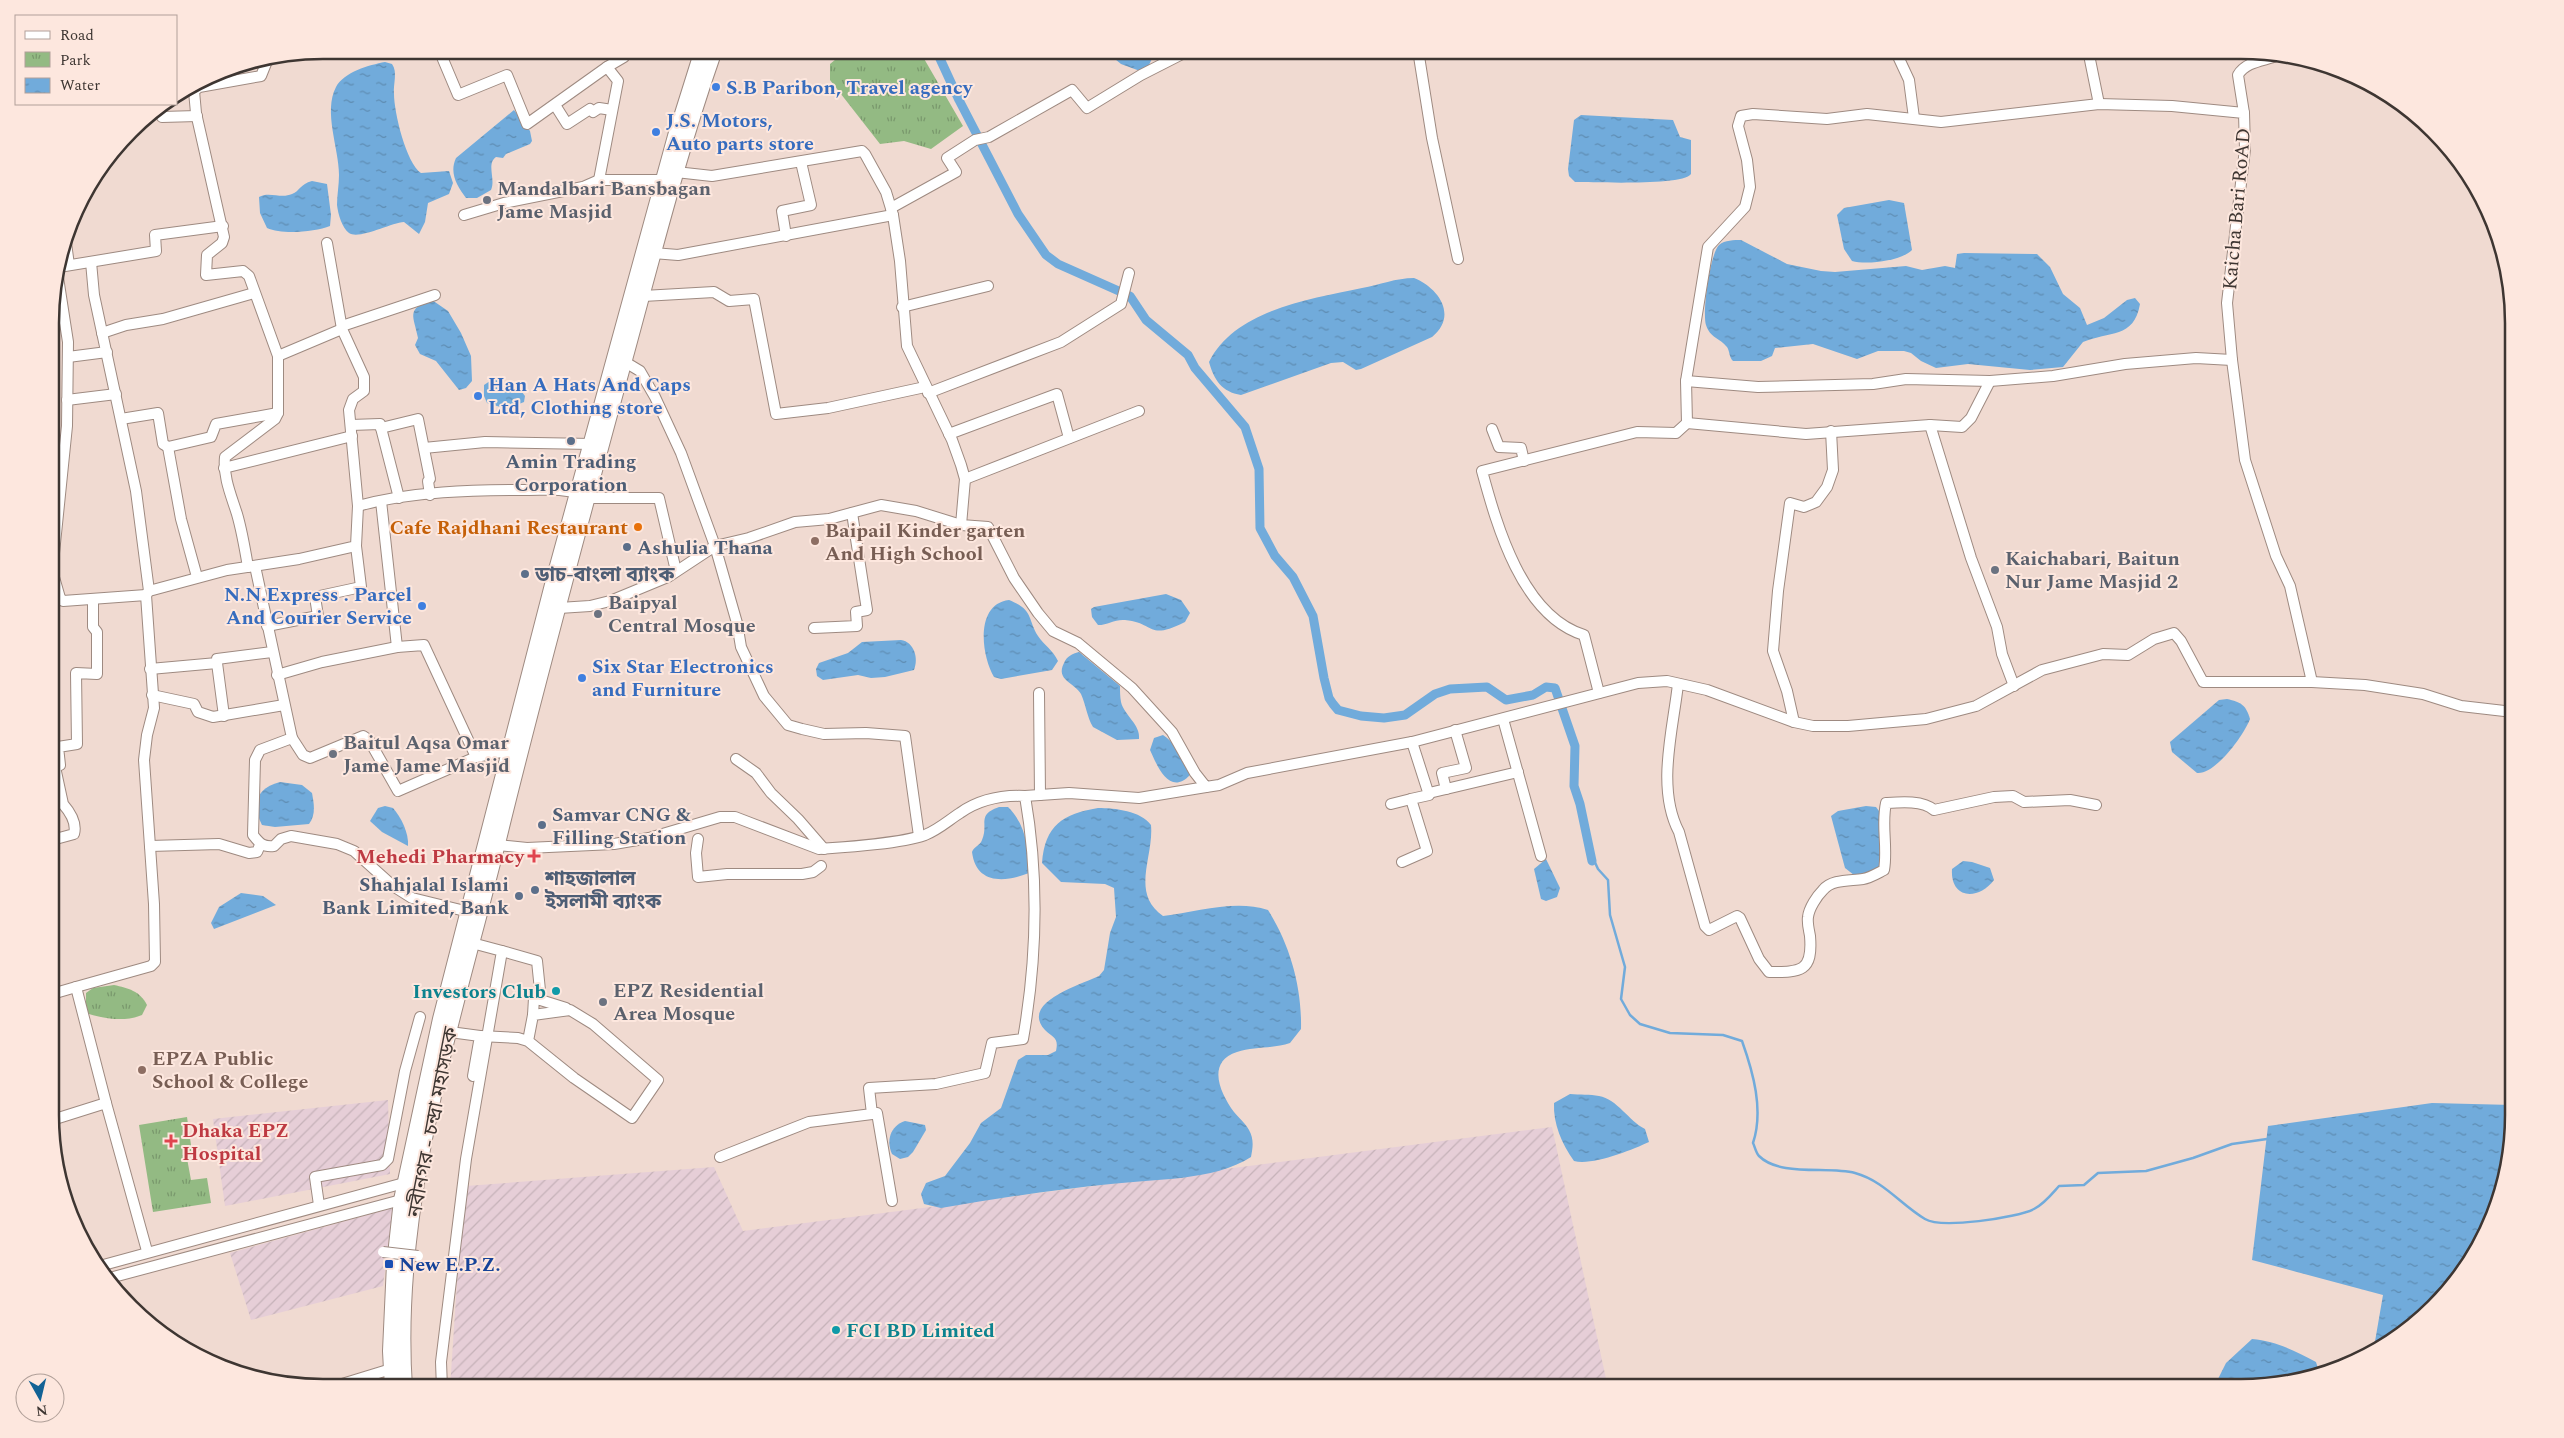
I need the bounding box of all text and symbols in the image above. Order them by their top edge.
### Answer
legend [15,15,178,105]
text: Road [60,24,94,47]
text: Park [60,49,91,72]
place label: S.B Paribon, Travel agency [726,73,974,103]
text: Water [60,74,100,97]
marker: S.B Paribon, Travel agency [710,81,722,93]
place label: J.S. Motors, Auto parts store [666,106,814,159]
marker: J.S. Motors, Auto parts store [650,126,662,138]
street label: Kaicha Bari RoAD [2215,127,2259,291]
place label: Mandalbari Bansbagan Jame Masjid [497,174,711,227]
marker: Mandalbari Bansbagan Jame Masjid [481,194,493,206]
place label: Han A Hats And Caps Ltd, Clothing store [488,370,691,423]
marker: Han A Hats And Caps Ltd, Clothing store [472,390,484,402]
marker: Amin Trading Corporation [565,435,577,447]
place label: Amin Trading Corporation [505,447,637,500]
place label: Cafe Rajdhani Restaurant [390,513,628,543]
place label: Baipail Kinder garten And High School [825,516,1025,569]
marker: Cafe Rajdhani Restaurant [632,521,644,533]
place label: Ashulia Thana [637,533,774,563]
marker: Baipail Kinder garten And High School [809,535,821,547]
marker: Ashulia Thana [621,541,633,553]
place label: Kaichabari, Baitun Nur Jame Masjid 2 [2005,544,2180,597]
place label: ডাচ-বাংলা ব্যাংক [534,560,675,590]
marker: Kaichabari, Baitun Nur Jame Masjid 2 [1989,564,2001,576]
marker: ডাচ-বাংলা ব্যাংক [519,568,531,580]
place label: N.N.Express . Parcel And Courier Service [224,580,412,633]
place label: Baipyal Central Mosque [608,588,756,641]
marker: N.N.Express . Parcel And Courier Service [416,600,428,612]
marker: Baipyal Central Mosque [592,608,604,620]
place label: Six Star Electronics and Furniture [592,652,774,705]
marker: Six Star Electronics and Furniture [576,672,588,684]
place label: Baitul Aqsa Omar Jame Jame Masjid [343,728,510,781]
marker: Baitul Aqsa Omar Jame Jame Masjid [327,748,339,760]
place label: Samvar CNG & Filling Station [552,800,692,853]
marker: Samvar CNG & Filling Station [536,819,548,831]
place label: Mehedi Pharmacy [356,842,525,872]
marker: Mehedi Pharmacy [528,850,540,862]
place label: শাহজালাল ইসলামী ব্যাংক [544,864,662,917]
place label: Shahjalal Islami Bank Limited, Bank [322,870,509,923]
marker: শাহজালাল ইসলামী ব্যাংক [529,884,541,896]
marker: Shahjalal Islami Bank Limited, Bank [513,890,525,902]
place label: EPZ Residential Area Mosque [613,976,764,1029]
place label: Investors Club [412,977,546,1007]
marker: Investors Club [550,985,562,997]
marker: EPZ Residential Area Mosque [597,996,609,1008]
street label: নবীনগর - চন্দ্রা মহাসড়ক [400,1024,466,1221]
place label: EPZA Public School & College [152,1044,308,1097]
marker: EPZA Public School & College [136,1064,148,1076]
place label: Dhaka EPZ Hospital [182,1116,289,1169]
marker: Dhaka EPZ Hospital [164,1134,178,1148]
place label: New E.P.Z. [399,1250,501,1280]
marker: New E.P.Z. [383,1258,395,1270]
place label: FCI BD Limited [846,1316,995,1346]
marker: FCI BD Limited [830,1324,842,1336]
north arrow [15,1373,65,1423]
text: N [35,1399,49,1422]

